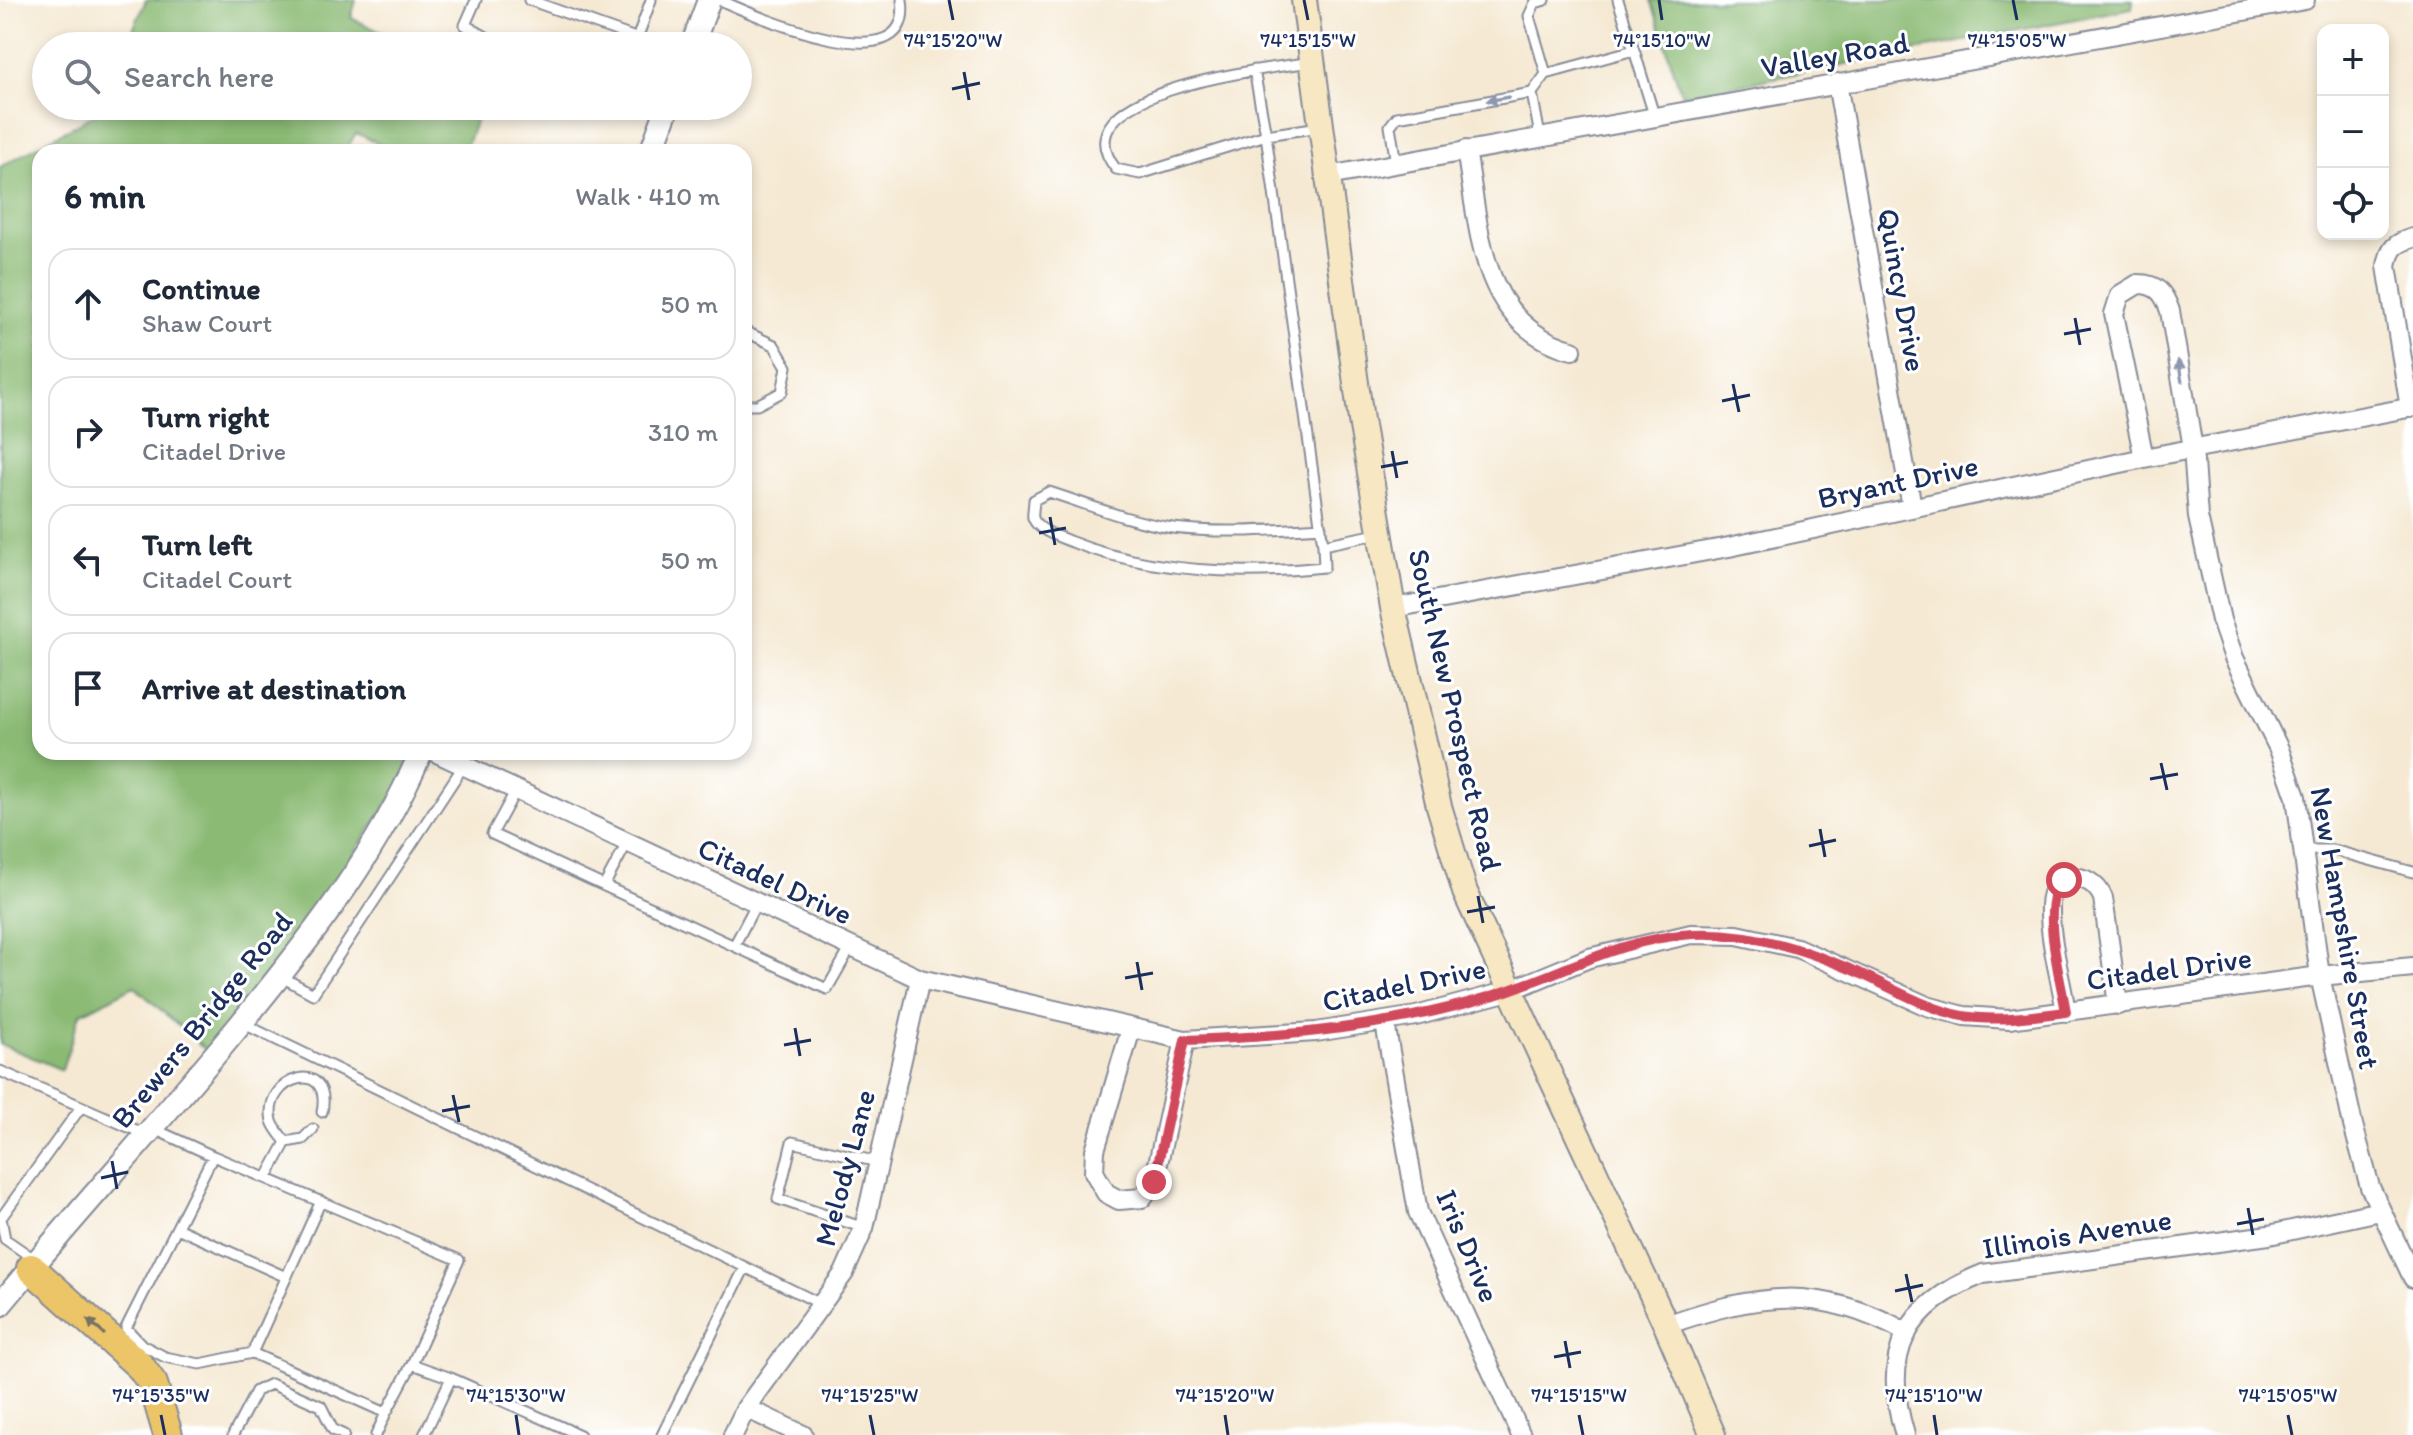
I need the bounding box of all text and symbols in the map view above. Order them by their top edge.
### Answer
street label: Valley Road [1758,23,1912,86]
map controls [2317,24,2389,240]
button: + [2317,24,2389,96]
text: 74°15'20"W [904,28,1002,52]
text: 74°15'15"W [1260,28,1356,52]
text: 74°15'10"W [1613,28,1711,52]
text: 74°15'05"W [1968,28,2066,52]
search box [32,32,752,120]
icon: search [60,54,104,98]
text: Search here [124,58,274,95]
one-way arrow [1486,93,1511,105]
button: − [2317,96,2389,168]
button: locate [2317,168,2389,240]
text: 6 min [64,176,145,217]
text: Walk · 410 m [575,180,720,212]
street label: Quincy Drive [1870,205,1935,374]
text: Continue [142,270,261,307]
icon: ahead [66,282,110,326]
text: 50 m [661,288,718,320]
text: Shaw Court [142,307,272,339]
one-way arrow [2173,358,2186,383]
text: Turn right [142,398,270,435]
icon: right [66,410,110,454]
text: 310 m [648,416,718,448]
text: Citadel Drive [142,435,286,467]
street label: Bryant Drive [1814,446,1982,517]
text: Turn left [142,526,253,563]
icon: left [66,538,110,582]
text: 50 m [661,544,718,576]
street label: South New Prospect Road [1400,545,1511,875]
text: Citadel Court [142,563,292,595]
icon: arrive [66,666,110,710]
text: Arrive at destination [142,670,406,707]
street label: New Hampshire Street [2302,784,2389,1072]
street label: Citadel Drive [692,829,858,932]
route start [2046,862,2082,898]
street label: Brewers Bridge Road [103,904,300,1136]
street label: Citadel Drive [2084,939,2254,998]
street label: Citadel Drive [1319,949,1489,1020]
street label: Melody Lane [806,1086,883,1250]
route end [1136,1164,1172,1200]
street label: Iris Drive [1428,1184,1509,1308]
street label: Illinois Avenue [1980,1200,2174,1267]
one-way arrow [87,1318,106,1336]
text: 74°15'35"W [112,1383,210,1407]
text: 74°15'30"W [467,1383,565,1407]
text: 74°15'25"W [822,1383,918,1407]
text: 74°15'20"W [1176,1383,1274,1407]
text: 74°15'15"W [1531,1383,1627,1407]
text: 74°15'10"W [1885,1383,1983,1407]
text: 74°15'05"W [2239,1383,2337,1407]

